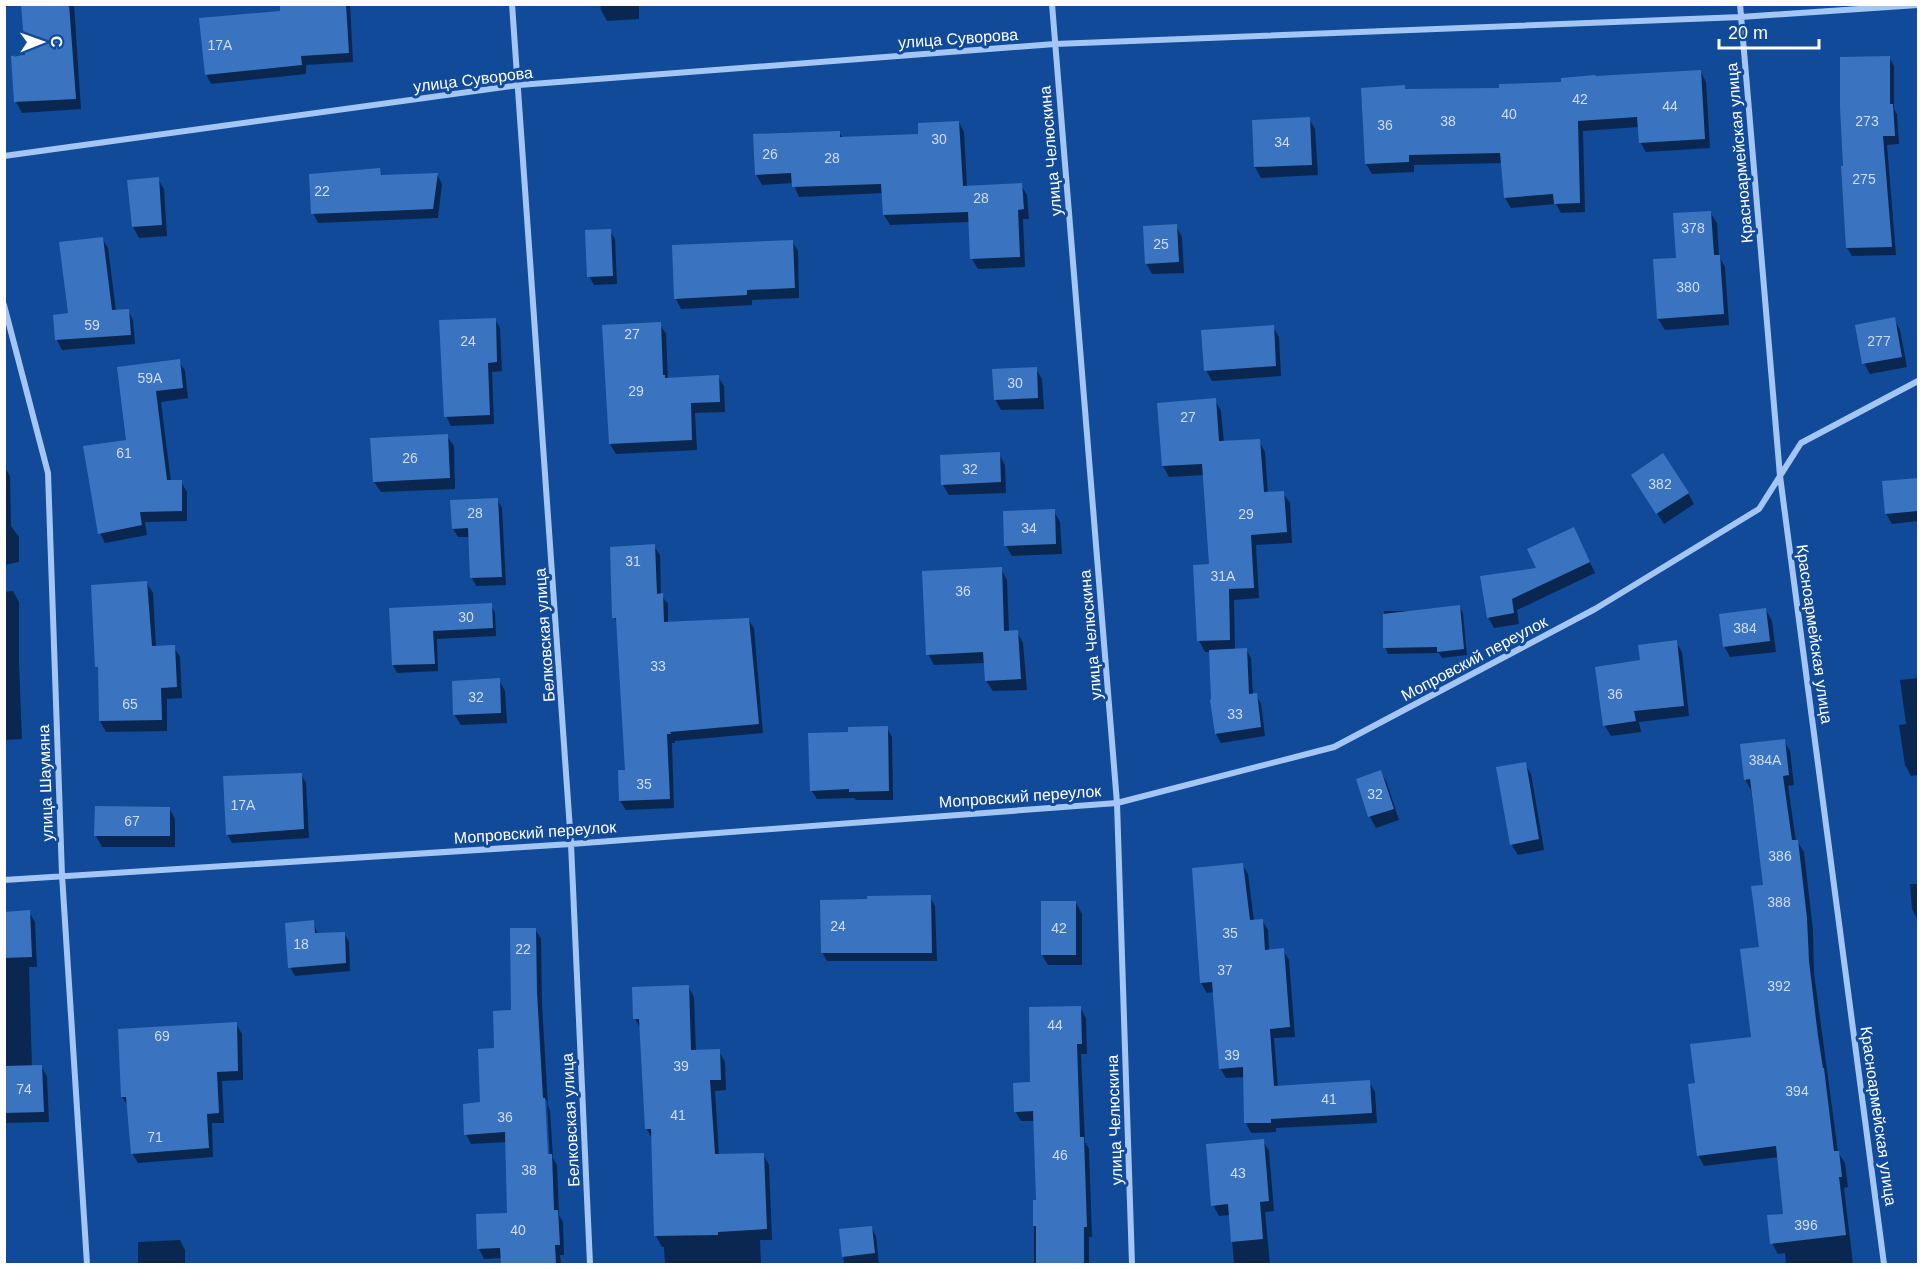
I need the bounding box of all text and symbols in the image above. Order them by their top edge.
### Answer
north arrow [12,12,72,72]
scale bar [1719,12,1820,50]
text: 20 m [1728,23,1768,43]
street label: улица Суворова [897,26,1019,51]
text: С [48,36,65,48]
house number: 17А [208,37,233,53]
street label: Красноармейская улица [1723,62,1756,244]
street label: улица Суворова [412,64,534,95]
street label: улица Челюскина [1036,85,1065,217]
house number: 42 [1572,91,1588,107]
house number: 44 [1662,98,1678,114]
house number: 40 [1501,106,1517,122]
house number: 38 [1440,113,1456,129]
house number: 273 [1855,113,1879,129]
house number: 36 [1377,117,1393,133]
house number: 30 [931,131,947,147]
house number: 34 [1274,134,1290,150]
house number: 26 [762,146,778,162]
house number: 28 [824,150,840,166]
house number: 275 [1852,171,1876,187]
house number: 22 [314,183,330,199]
house number: 28 [973,190,989,206]
house number: 378 [1681,220,1705,236]
house number: 25 [1153,236,1169,252]
house number: 380 [1676,279,1700,295]
house number: 59 [84,317,100,333]
house number: 27 [624,326,640,342]
house number: 24 [460,333,476,349]
house number: 277 [1867,333,1891,349]
house number: 59А [138,370,163,386]
house number: 30 [1007,375,1023,391]
house number: 29 [628,383,644,399]
house number: 27 [1180,409,1196,425]
house number: 61 [116,445,132,461]
house number: 26 [402,450,418,466]
house number: 32 [962,461,978,477]
house number: 382 [1648,476,1672,492]
house number: 28 [467,505,483,521]
house number: 29 [1238,506,1254,522]
house number: 34 [1021,520,1037,536]
street label: Красноармейская улица [1794,543,1836,725]
house number: 31 [625,553,641,569]
street label: Белковская улица [531,567,558,702]
house number: 31А [1211,568,1236,584]
street label: улица Челюскина [1076,569,1105,701]
house number: 36 [955,583,971,599]
house number: 30 [458,609,474,625]
street label: Мопровский переулок [1398,612,1551,704]
house number: 384 [1733,620,1757,636]
house number: 33 [650,658,666,674]
house number: 36 [1607,686,1623,702]
house number: 32 [468,689,484,705]
house number: 65 [122,696,138,712]
house number: 33 [1227,706,1243,722]
street label: улица Шаумяна [35,724,56,842]
house number: 384А [1749,752,1782,768]
house number: 35 [636,776,652,792]
street label: Мопровский переулок [938,782,1103,811]
house number: 32 [1367,786,1383,802]
house number: 17А [231,797,256,813]
house number: 67 [124,813,140,829]
street label: Мопровский переулок [453,818,618,847]
house number: 386 [1768,848,1792,864]
house number: 388 [1767,894,1791,910]
house number: 24 [830,918,846,934]
house number: 42 [1051,920,1067,936]
house number: 35 [1222,925,1238,941]
house number: 18 [293,936,309,952]
house number: 22 [515,941,531,957]
house number: 37 [1217,962,1233,978]
house number: 392 [1767,978,1791,994]
house number: 44 [1047,1017,1063,1033]
street label: Красноармейская улица [1858,1025,1900,1207]
house number: 69 [154,1028,170,1044]
house number: 39 [1224,1047,1240,1063]
street label: Белковская улица [559,1053,582,1187]
street label: улица Челюскина [1104,1054,1125,1185]
house number: 39 [673,1058,689,1074]
house number: 74 [16,1081,32,1097]
house number: 394 [1785,1083,1809,1099]
house number: 41 [1321,1091,1337,1107]
house number: 41 [670,1107,686,1123]
house number: 36 [497,1109,513,1125]
house number: 71 [147,1129,163,1145]
house number: 46 [1052,1147,1068,1163]
house number: 38 [521,1162,537,1178]
house number: 43 [1230,1165,1246,1181]
house number: 396 [1794,1217,1818,1233]
house number: 40 [510,1222,526,1238]

